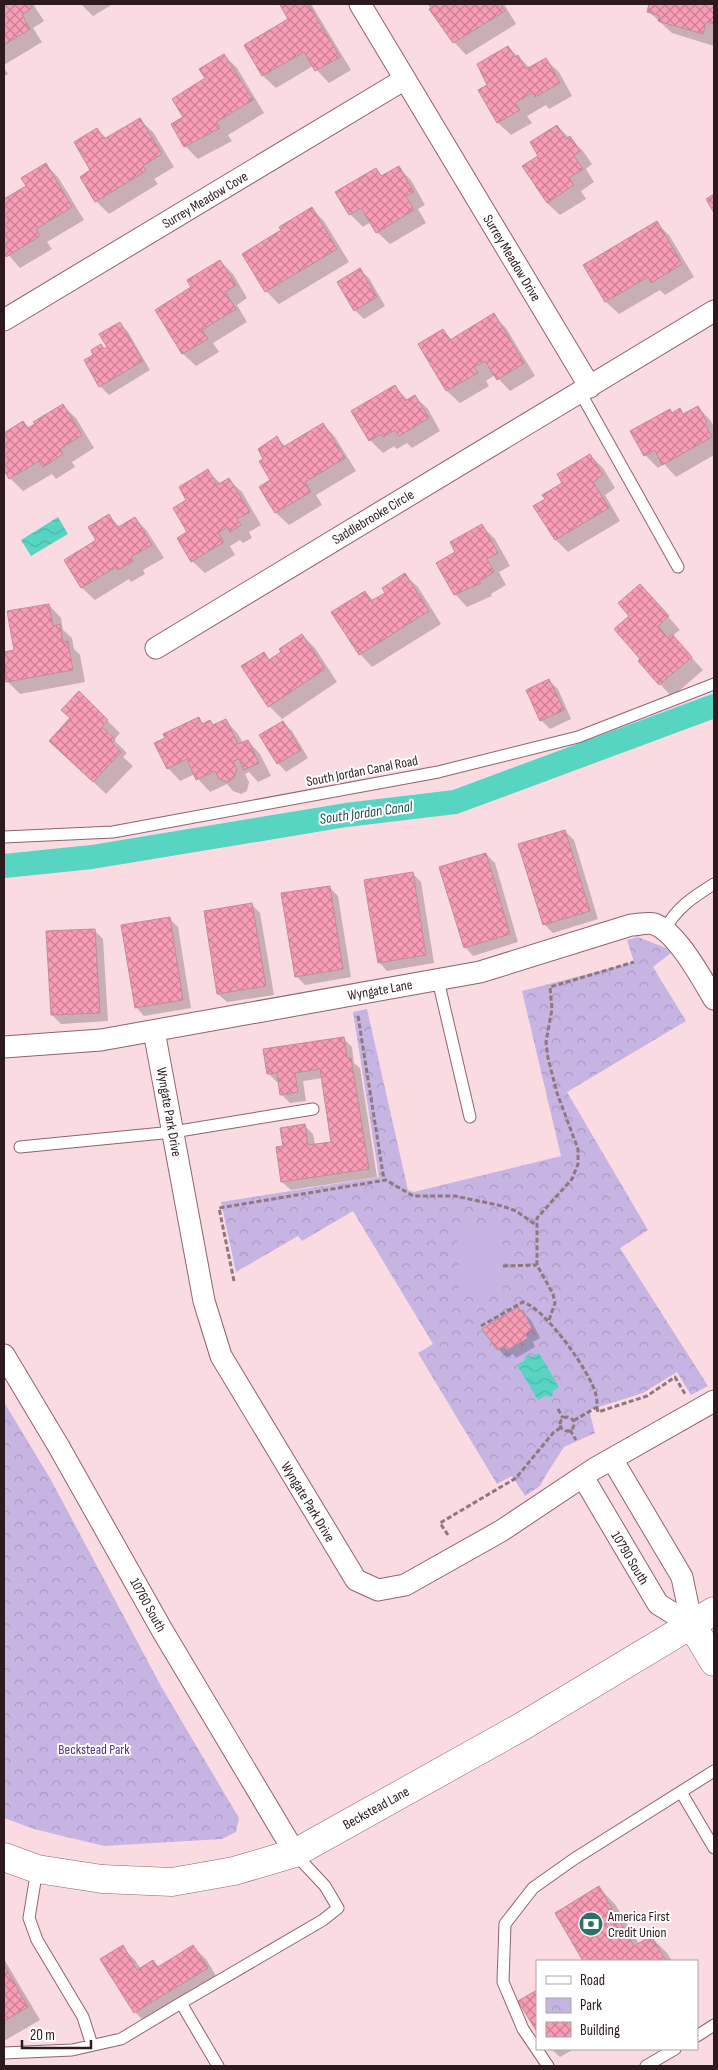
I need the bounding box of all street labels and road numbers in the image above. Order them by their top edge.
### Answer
street label: Surrey Meadow Cove [159,168,251,232]
street label: Surrey Meadow Drive [479,212,545,304]
street label: Saddlebrooke Circle [329,486,417,548]
street label: South Jordan Canal Road [305,752,420,790]
street label: Wyngate Lane [346,976,414,1004]
street label: Wyngate Park Drive [153,1066,185,1158]
street label: Wyngate Park Drive [277,1459,339,1545]
street label: 10790 South [607,1528,653,1588]
street label: 10760 South [126,1575,170,1635]
street label: Beckstead Lane [340,1783,412,1833]

